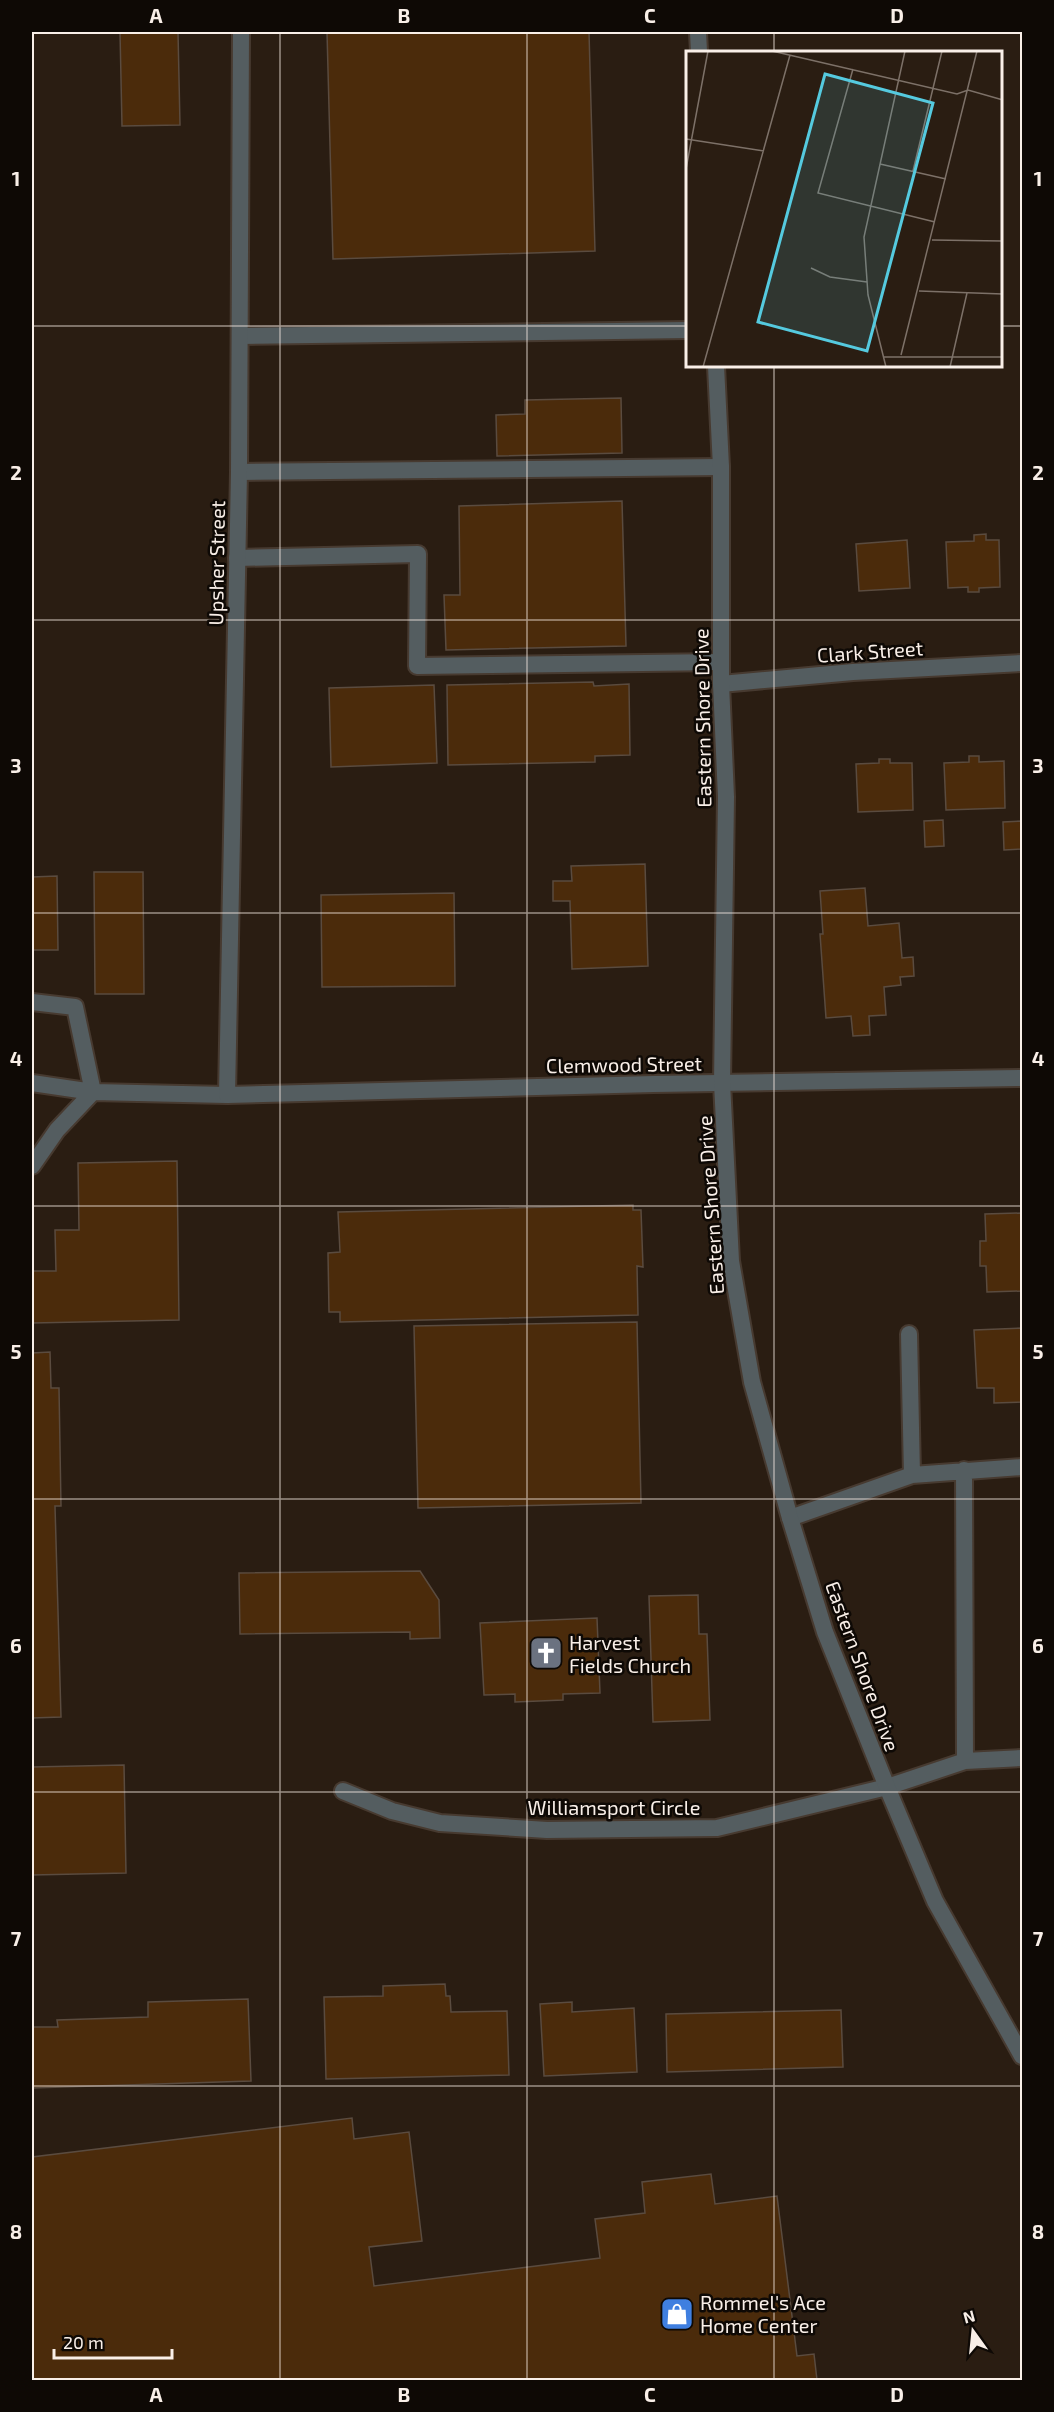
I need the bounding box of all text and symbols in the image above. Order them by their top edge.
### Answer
text: A [149,3,163,27]
text: B [398,3,410,27]
text: C [644,3,656,27]
text: D [890,3,904,27]
inset map [686,51,1003,368]
text: 1 [12,166,20,190]
text: 1 [1034,166,1042,190]
text: 2 [10,460,22,484]
text: 2 [1032,460,1044,484]
street label: Upsher Street [203,500,229,626]
street label: Eastern Shore Drive [688,628,716,808]
street label: Clark Street [816,635,924,667]
text: 3 [10,753,22,777]
text: 3 [1032,753,1044,777]
text: 4 [10,1046,23,1070]
text: 4 [1032,1046,1045,1070]
street label: Clemwood Street [546,1051,703,1077]
street label: Eastern Shore Drive [692,1115,728,1295]
text: 5 [10,1339,22,1363]
text: 5 [1032,1339,1044,1363]
street label: Eastern Shore Drive [821,1578,905,1754]
place label: Harvest Fields Church [569,1630,691,1677]
text: 6 [10,1633,22,1657]
text: 6 [1032,1633,1044,1657]
church icon: Harvest Fields Church [528,1635,564,1671]
street label: Williamsport Circle [527,1795,701,1819]
text: 7 [11,1926,22,1950]
text: 7 [1033,1926,1044,1950]
text: 8 [10,2219,22,2243]
text: 8 [1032,2219,1044,2243]
place label: Rommel's Ace Home Center [700,2290,826,2337]
shop icon: Rommel's Ace Home Center [659,2296,695,2332]
north arrow [943,2301,1003,2361]
text: N [961,2305,977,2327]
scale bar [54,2322,172,2360]
text: 20 m [63,2331,104,2353]
text: A [149,2382,163,2406]
text: B [398,2382,410,2406]
text: C [644,2382,656,2406]
text: D [890,2382,904,2406]

